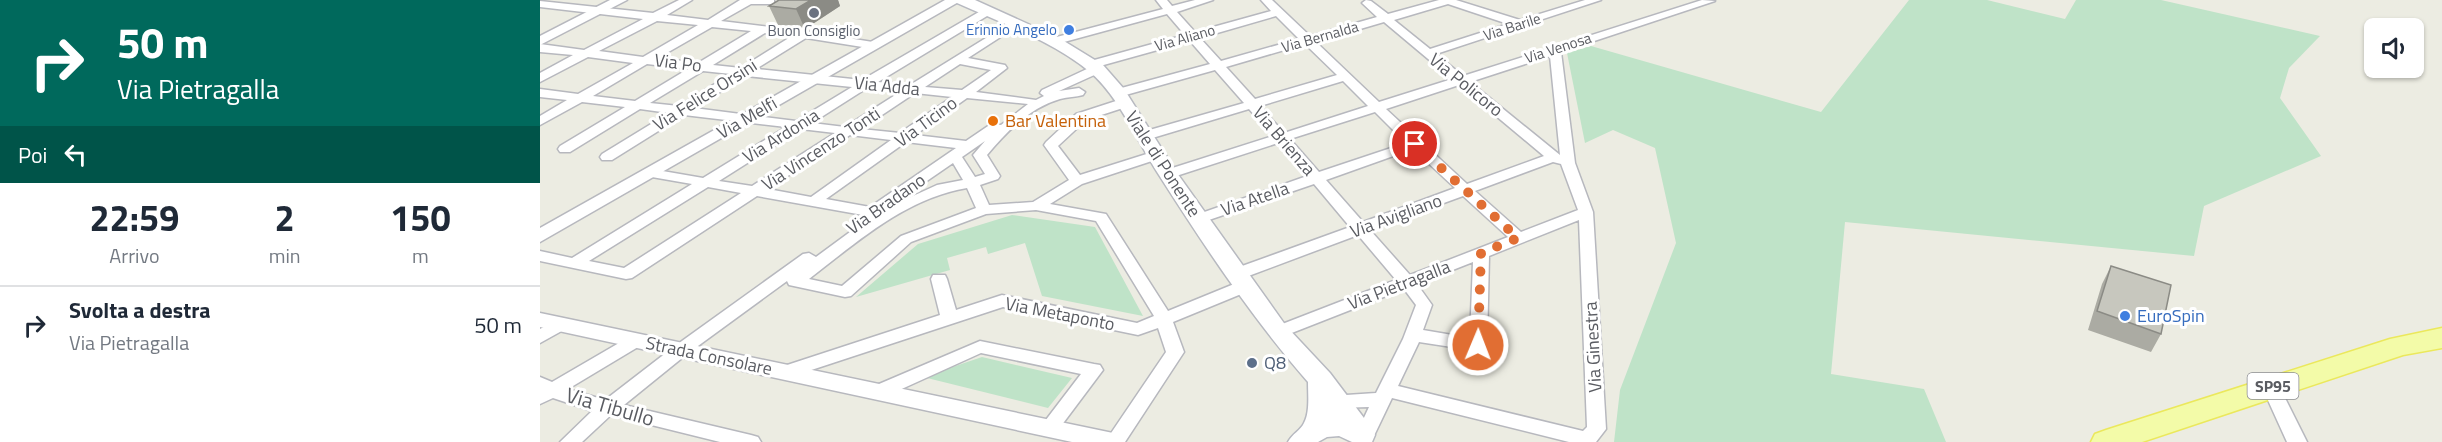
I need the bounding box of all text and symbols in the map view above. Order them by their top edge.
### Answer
marker: Buon Consiglio [807,6,821,20]
street label: Via Barile [1480,6,1544,47]
text: 50 m [117,10,209,74]
street label: Via Bernalda [1279,14,1362,59]
place label: Erinnio Angelo [966,18,1057,41]
street label: Via Aliano [1152,18,1218,57]
map controls [2364,18,2424,78]
button: sound [2364,18,2424,78]
place label: Buon Consiglio [767,19,861,42]
marker: Erinnio Angelo [1062,23,1076,37]
icon: right [18,24,96,102]
street label: Via Venosa [1521,26,1595,69]
street label: Via Po [653,46,703,79]
street label: Via Policoro [1423,46,1509,123]
street label: Via Felice Orsini [647,52,762,137]
text: Via Pietragalla [117,68,279,109]
street label: Via Adda [853,69,921,102]
street label: Via Melfi [712,89,782,146]
street label: Via Ticino [889,90,963,154]
street label: Via Vincenzo Tonti [756,100,885,197]
street label: Via Brienza [1246,100,1322,181]
street label: Via Ardonia [737,101,824,170]
street label: Viale di Ponente [1119,105,1208,222]
place label: Bar Valentina [1005,107,1106,134]
marker: Bar Valentina [986,114,1000,128]
pin [1389,118,1440,169]
icon: arrive [1398,127,1431,160]
text: Poi [18,138,47,172]
icon: left [59,138,92,171]
street label: Via Bradano [841,166,931,241]
street label: Via Atella [1217,174,1293,223]
street label: Via Avigliano [1346,186,1446,245]
text: 22:59 [89,190,179,245]
text: 2 [275,190,295,245]
text: 150 [390,190,451,245]
text: Arrivo [109,240,159,271]
text: min [269,240,301,271]
text: m [412,240,429,271]
street label: Via Pietragalla [1343,253,1454,317]
street label: Via Metaponto [1003,290,1117,337]
text: Svolta a destra [69,293,211,327]
street label: Via Ginestra [1577,301,1608,393]
place label: EuroSpin [2137,302,2205,329]
text: 50 m [474,308,522,342]
icon: right [18,309,51,342]
marker: EuroSpin [2118,309,2132,323]
position arrow [1446,313,1510,377]
text: Via Pietragalla [69,327,189,358]
street label: Strada Consolare [643,329,775,382]
place label: Q8 [1264,349,1286,376]
marker: Q8 [1245,356,1259,370]
road number: SP95 [2248,373,2298,399]
street label: Via Tibullo [562,378,658,434]

